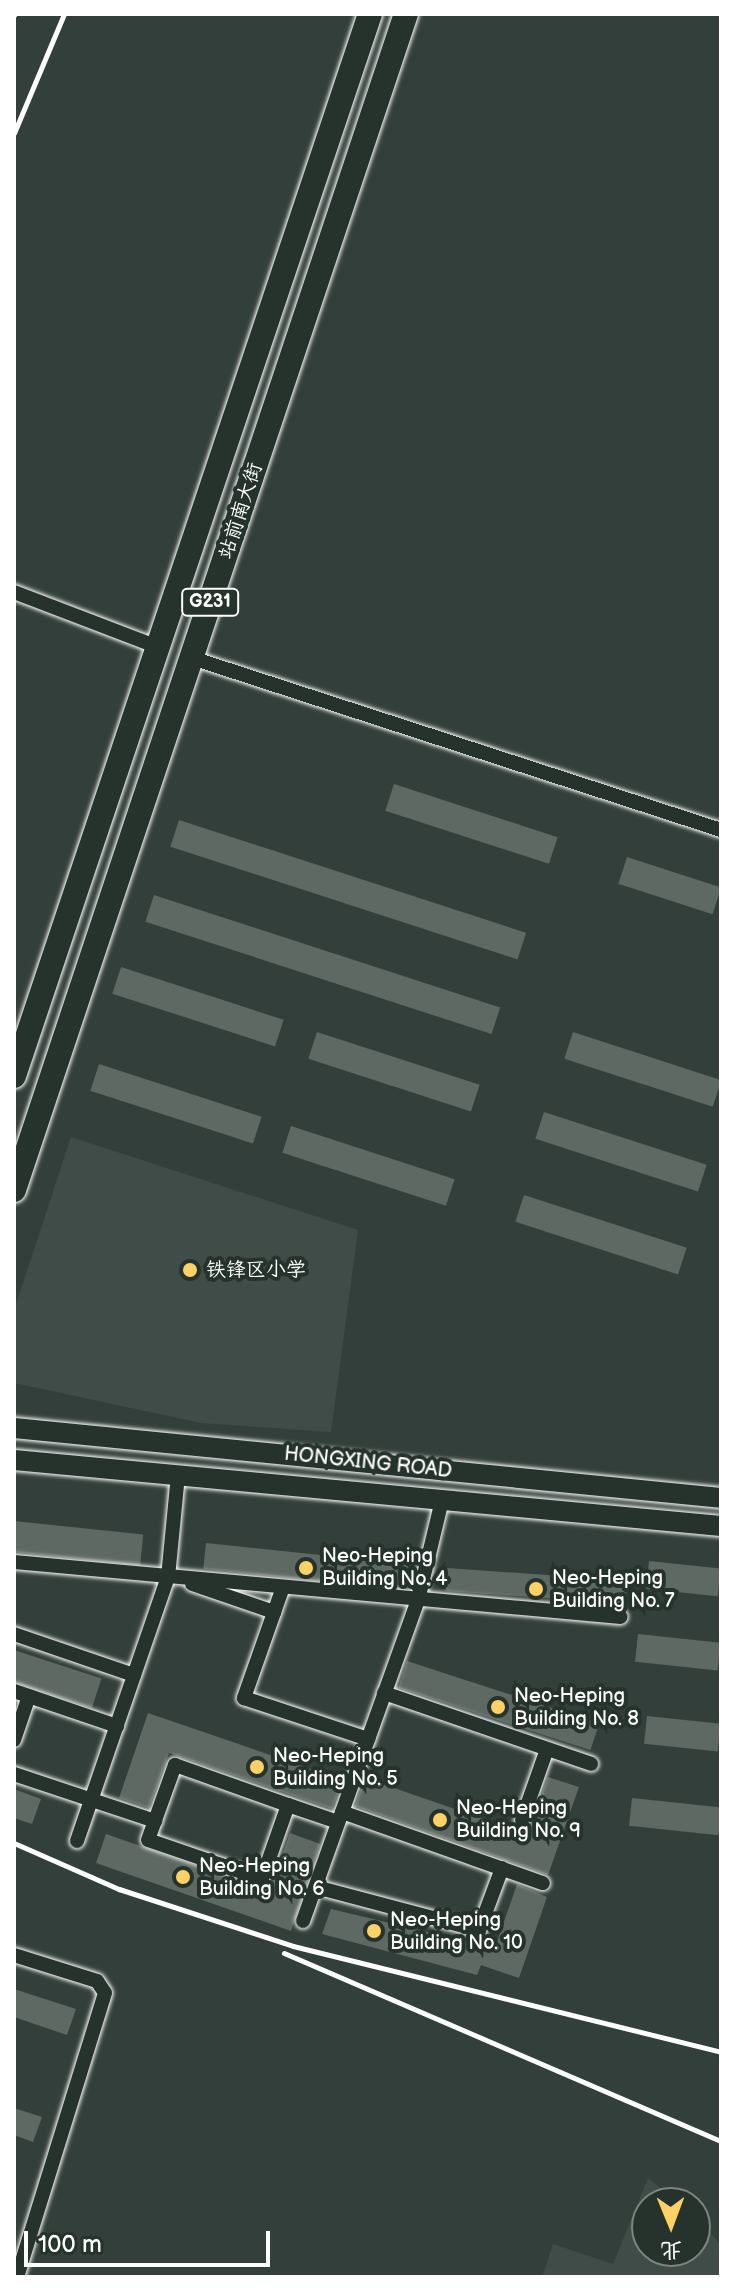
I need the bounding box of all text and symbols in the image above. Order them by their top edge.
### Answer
street label: 站前南大街 [214,460,268,562]
road number: G231 [180,588,240,616]
place label: 铁锋区小学 [206,1258,306,1282]
marker: 铁锋区小学 [181,1261,199,1279]
street label: HONGXING ROAD [283,1442,453,1484]
place label: Neo-Heping Building No. 4 [322,1544,447,1591]
marker: Neo-Heping Building No. 4 [297,1559,315,1577]
place label: Neo-Heping Building No. 7 [552,1566,675,1613]
marker: Neo-Heping Building No. 7 [527,1580,545,1598]
place label: Neo-Heping Building No. 8 [514,1684,639,1731]
marker: Neo-Heping Building No. 8 [489,1698,507,1716]
place label: Neo-Heping Building No. 5 [273,1744,398,1791]
marker: Neo-Heping Building No. 5 [248,1758,266,1776]
place label: Neo-Heping Building No. 9 [456,1796,581,1843]
marker: Neo-Heping Building No. 9 [431,1811,449,1829]
place label: Neo-Heping Building No. 6 [199,1854,324,1901]
marker: Neo-Heping Building No. 6 [174,1868,192,1886]
place label: Neo-Heping Building No. 10 [390,1908,523,1955]
marker: Neo-Heping Building No. 10 [365,1922,383,1940]
north arrow [631,2187,711,2267]
scale bar [28,2215,274,2265]
text: 100 m [38,2230,102,2259]
text: 北 [660,2236,683,2263]

